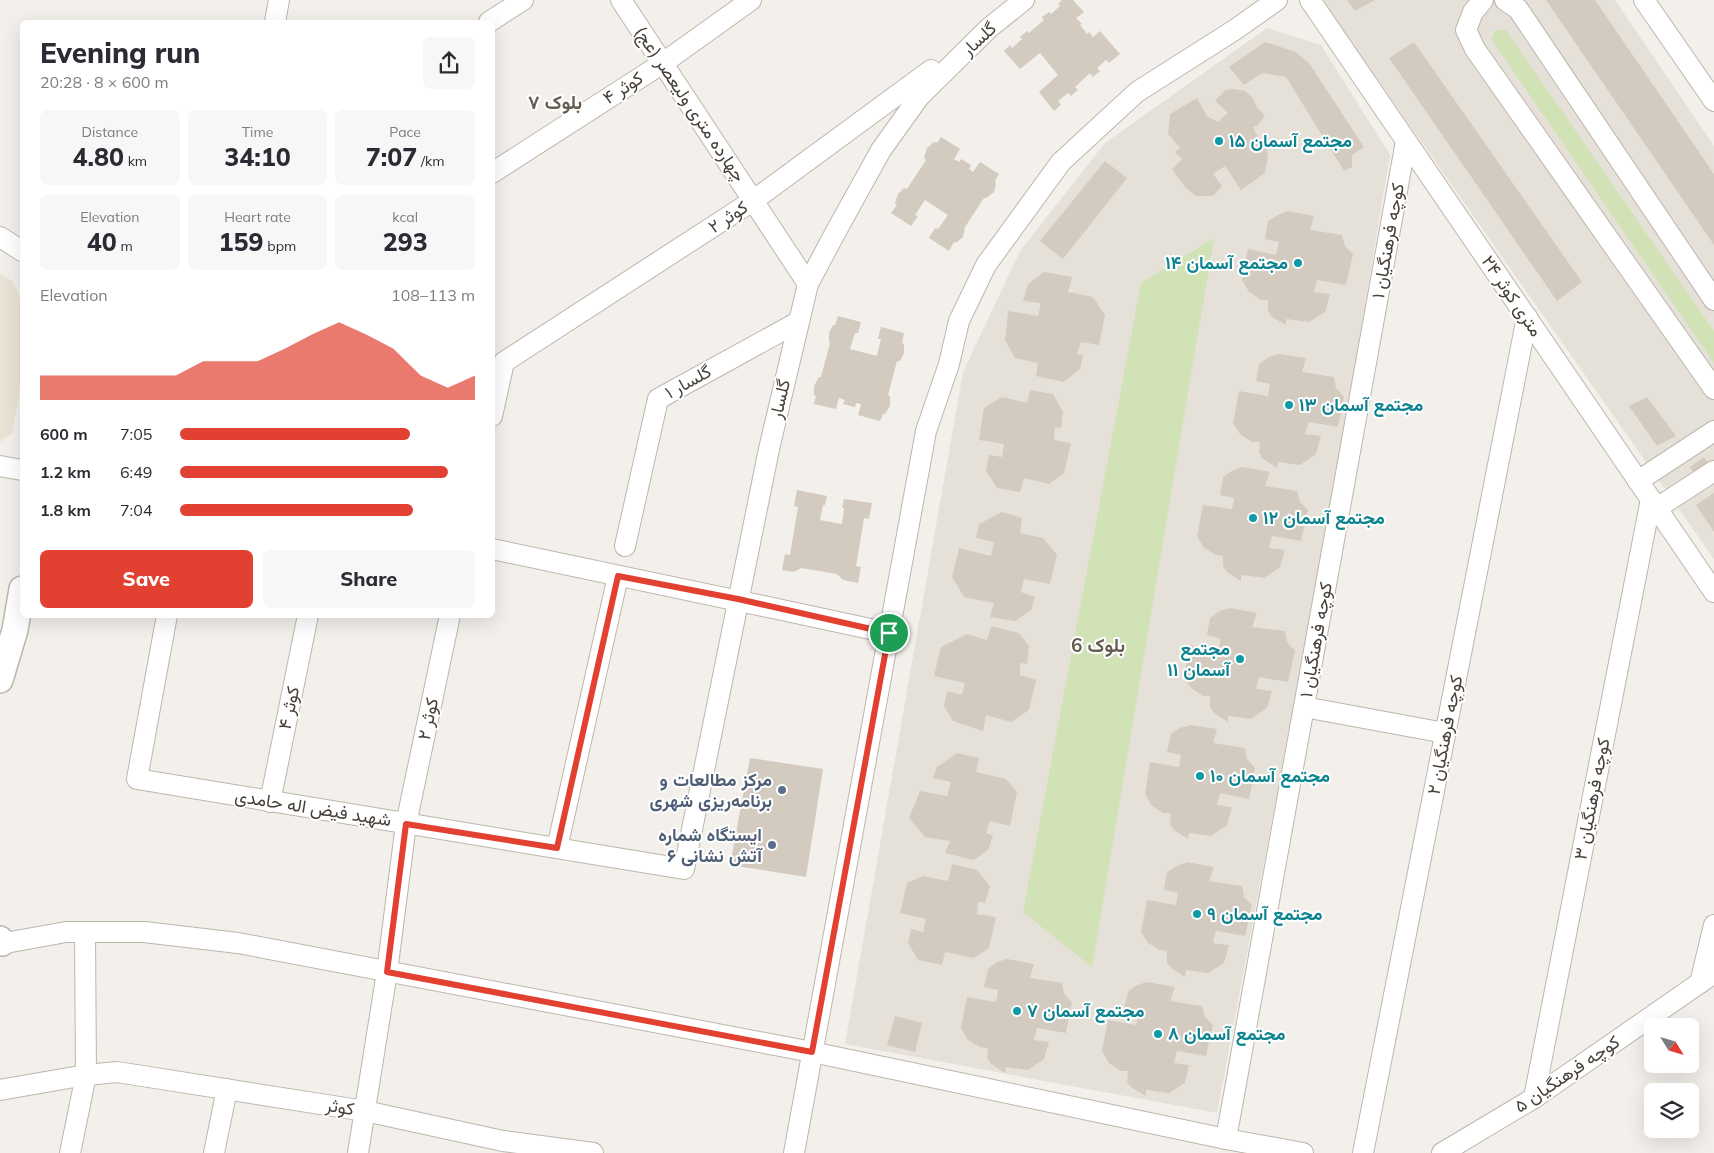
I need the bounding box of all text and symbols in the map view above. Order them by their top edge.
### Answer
street label: گلسار [956,17,1001,61]
street label: چهارده متری ولیعصر (عج) [629,21,751,187]
text: Evening run [40,35,200,70]
button: share [423,37,475,89]
street label: کوثر ۴ [598,66,647,109]
text: 20:28 · 8 × 600 m [40,72,169,92]
district label: بلوک ۷ [528,90,582,115]
text: Distance [82,123,138,141]
text: Time [242,123,273,141]
text: Pace [389,123,421,141]
place label: مجتمع آسمان ۱۵ [1229,129,1352,153]
marker: مجتمع آسمان ۱۵ [1213,135,1225,147]
text: 4.80 [72,141,124,172]
text: 34:10 [224,141,291,172]
text: 7:07 [366,141,417,172]
text: km [124,152,147,170]
text: /km [417,152,444,170]
street label: کوچه فرهنگیان ۱ [1366,181,1410,301]
street label: کوثر ۲ [704,195,752,238]
text: Elevation [80,208,139,226]
text: Heart rate [224,208,291,226]
text: kcal [392,208,418,226]
text: 40 [87,226,117,257]
text: 159 [219,226,264,257]
text: 293 [383,226,428,257]
text: m [117,237,133,255]
text: bpm [264,237,296,255]
place label: مجتمع آسمان ۱۴ [1165,251,1288,275]
street label: ۲۴ متری کوثر [1477,251,1548,341]
marker: مجتمع آسمان ۱۴ [1292,257,1304,269]
text: Elevation [40,285,108,305]
text: 108–113 m [391,285,475,305]
street label: گلسار ۱ [660,359,715,404]
street label: گلسار [764,377,795,422]
place label: مجتمع آسمان ۱۳ [1299,393,1424,417]
marker: مجتمع آسمان ۱۳ [1283,399,1295,411]
text: 600 m [40,424,88,444]
text: 7:05 [120,424,152,444]
text: 1.2 km [40,462,91,482]
text: 6:49 [120,462,152,482]
text: 1.8 km [40,500,91,520]
text: 7:04 [120,500,152,520]
place label: مجتمع آسمان ۱۲ [1263,506,1385,530]
marker: مجتمع آسمان ۱۲ [1247,512,1259,524]
button: Save [40,550,253,608]
button: Share [263,550,475,608]
street label: کوچه فرهنگیان ۱ [1294,580,1338,700]
pin [868,612,910,654]
icon: arrive [875,619,903,647]
district label: بلوک 6 [1071,633,1125,658]
place label: مجتمع آسمان ۱۱ [1167,637,1231,681]
marker: مجتمع آسمان ۱۱ [1234,653,1246,665]
street label: کوچه فرهنگیان ۲ [1422,673,1468,797]
street label: کوثر ۴ [273,684,304,732]
street label: کوثر ۲ [412,696,443,742]
street label: کوچه فرهنگیان ۳ [1568,736,1616,862]
place label: مجتمع آسمان ۱۰ [1210,764,1330,788]
place label: مرکز مطالعات و برنامه‌ریزی شهری [650,768,772,812]
marker: مجتمع آسمان ۱۰ [1194,770,1206,782]
street label: شهید فیض اله حامدی [233,784,393,831]
marker: مرکز مطالعات و برنامه‌ریزی شهری [776,784,788,796]
place label: ایستگاه شماره ۶ آتش نشانی [658,823,763,867]
marker: ایستگاه شماره ۶ آتش نشانی [766,839,778,851]
place label: مجتمع آسمان ۹ [1207,902,1323,926]
marker: مجتمع آسمان ۹ [1191,908,1203,920]
place label: مجتمع آسمان ۷ [1027,999,1145,1023]
marker: مجتمع آسمان ۷ [1011,1005,1023,1017]
north arrow [1644,1018,1699,1072]
map controls [1644,1018,1699,1138]
place label: مجتمع آسمان ۸ [1168,1022,1286,1046]
marker: مجتمع آسمان ۸ [1152,1028,1164,1040]
street label: کوچه فرهنگیان ۵ [1510,1030,1624,1118]
button: layers [1644,1083,1699,1138]
street label: کوثر [323,1093,356,1120]

